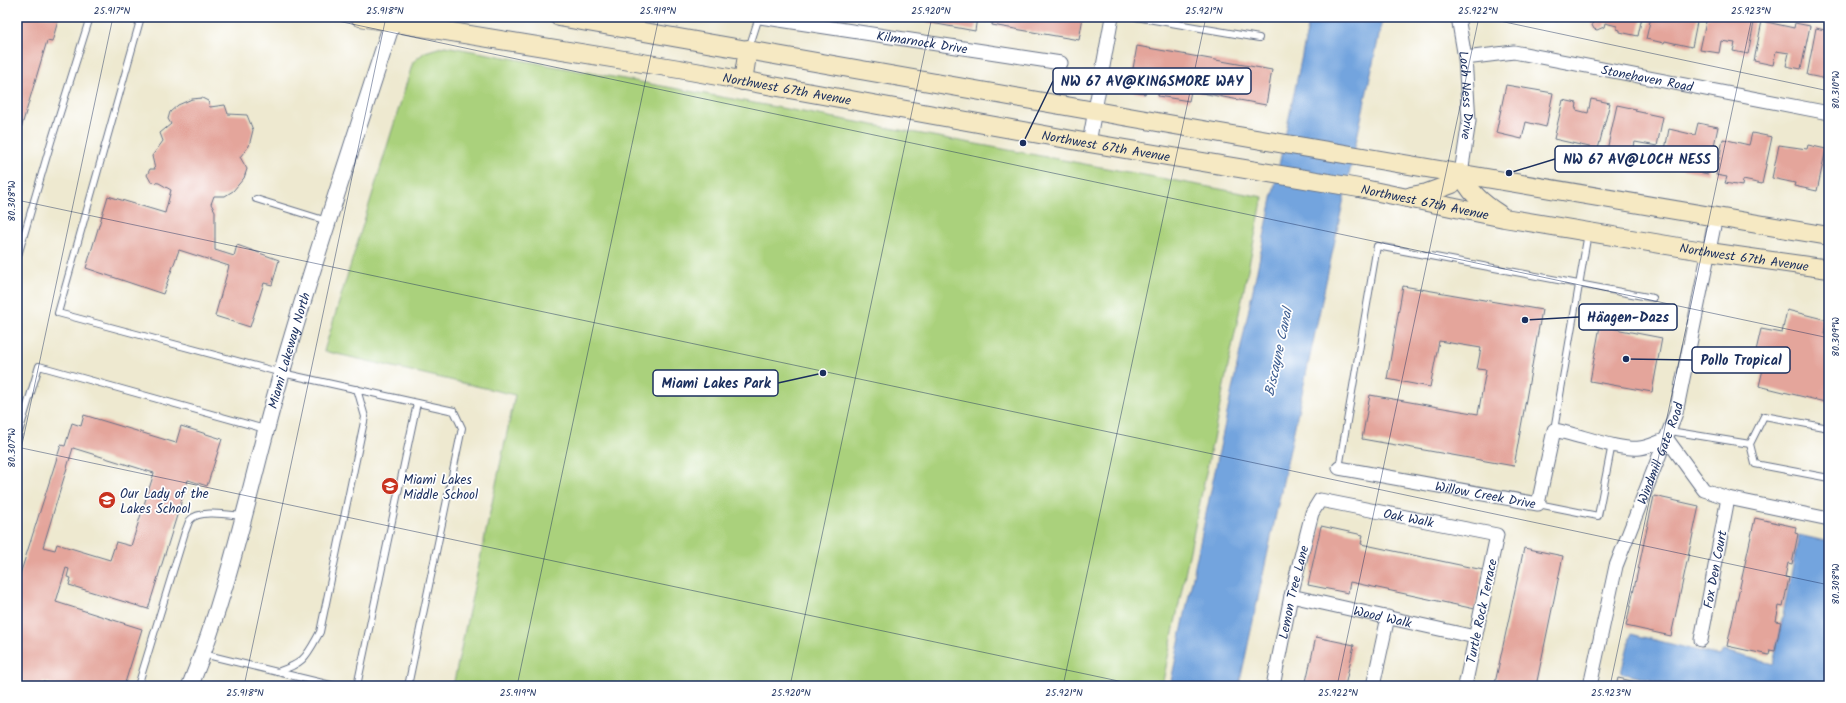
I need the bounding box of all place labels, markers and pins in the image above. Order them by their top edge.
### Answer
callout: NW 67 AV@KINGSMORE WAY [1053,68,1251,94]
callout: NW 67 AV@LOCH NESS [1555,146,1718,172]
callout: Häagen-Dazs [1579,304,1677,330]
callout: Pollo Tropical [1692,347,1790,373]
callout: Miami Lakes Park [653,370,778,396]
place label: Miami Lakes Middle School [403,470,478,506]
school or university icon: Miami Lakes Middle School [380,476,400,496]
place label: Our Lady of the Lakes School [120,484,209,520]
school or university icon: Our Lady of the Lakes School [97,490,117,510]

